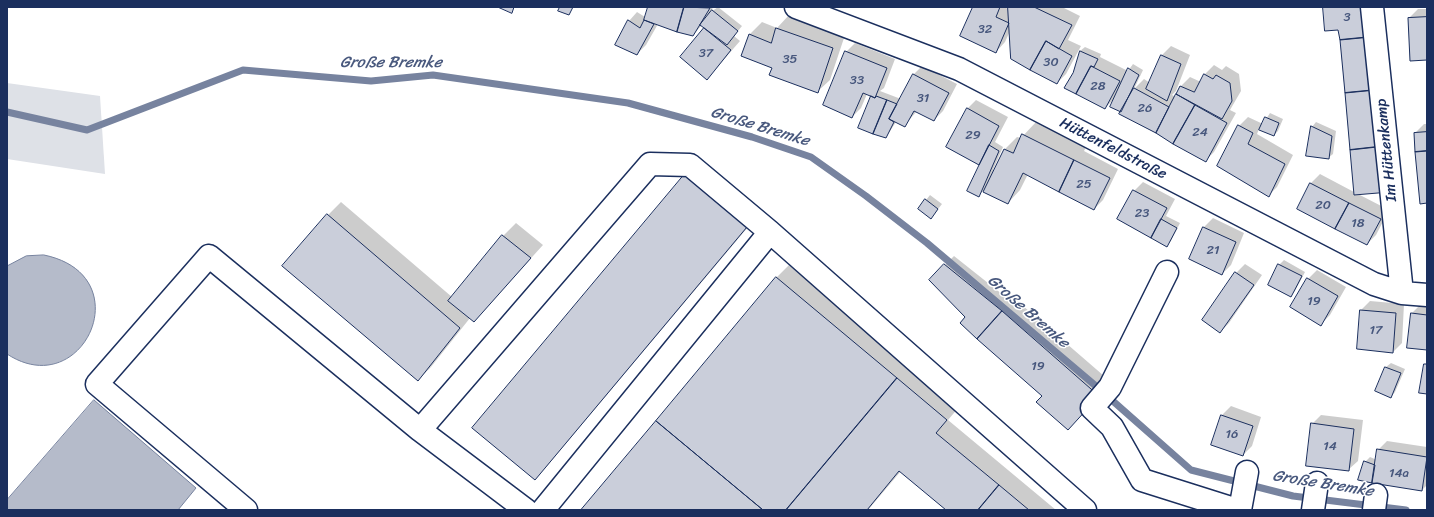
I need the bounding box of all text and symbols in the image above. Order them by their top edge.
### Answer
house number: 3 [1343,10,1351,26]
house number: 32 [978,22,992,38]
house number: 37 [699,46,713,62]
house number: 35 [782,52,798,68]
water label: Große Bremke [340,53,442,73]
house number: 30 [1043,55,1059,71]
house number: 33 [850,73,864,89]
house number: 28 [1090,79,1106,95]
house number: 31 [917,91,929,107]
street label: Im Hüttenkamp [1373,98,1401,202]
house number: 26 [1138,101,1152,117]
water label: Große Bremke [708,103,812,151]
street label: Hüttenfeldstraße [1056,114,1170,184]
house number: 24 [1192,125,1208,141]
house number: 29 [965,128,981,144]
house number: 25 [1076,177,1092,193]
house number: 20 [1315,198,1331,214]
house number: 23 [1135,206,1149,222]
house number: 18 [1351,216,1365,232]
house number: 21 [1206,243,1220,259]
water label: Große Bremke [983,271,1073,353]
house number: 19 [1307,294,1321,310]
house number: 17 [1370,323,1382,339]
house number: 19 [1031,359,1045,375]
house number: 16 [1226,427,1238,443]
house number: 14 [1323,439,1337,455]
house number: 14a [1389,466,1409,482]
water label: Große Bremke [1271,467,1375,501]

